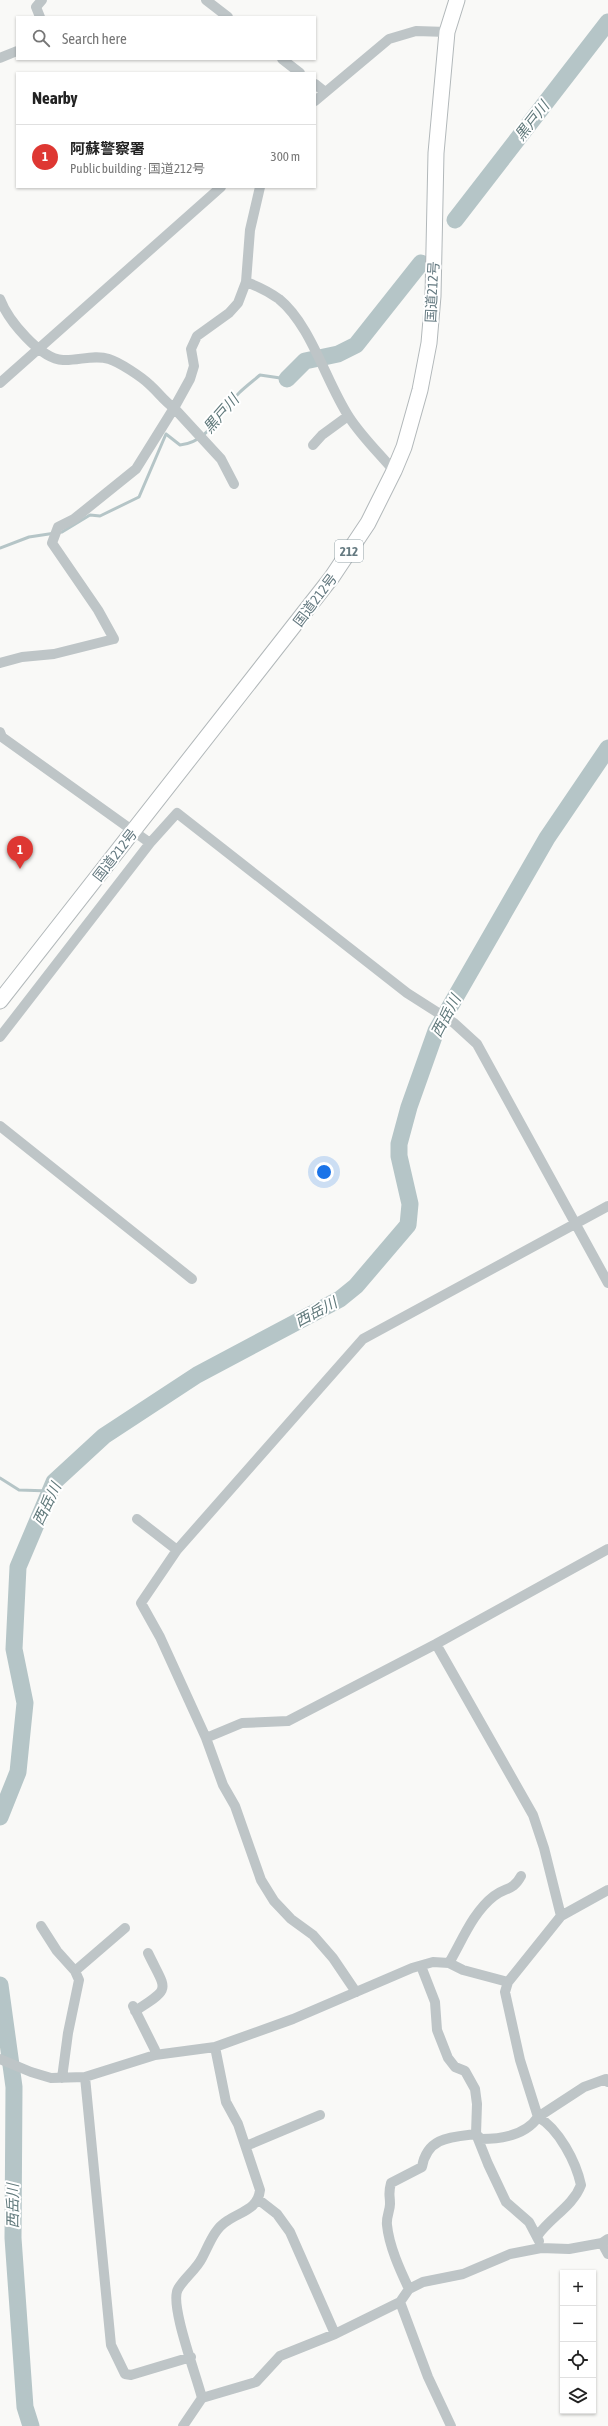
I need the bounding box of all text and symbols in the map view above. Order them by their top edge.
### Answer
search box [16,16,316,60]
icon: search [30,27,52,49]
text: Search here [62,30,127,47]
text: Nearby [32,88,78,108]
water label: 黒戸川 [511,96,553,144]
text: 阿蘇警察署 [70,140,145,157]
text: 1 [42,149,48,164]
text: 300 m [271,149,300,164]
text: Public building · 国道212号 [70,161,205,176]
street label: 国道212号 [422,261,442,323]
water label: 黒戸川 [199,390,243,436]
road number: 212 [335,540,363,562]
street label: 国道212号 [290,571,340,629]
street label: 国道212号 [90,826,140,884]
pin: 1 [7,836,33,869]
water label: 西岳川 [427,990,465,1040]
your location [314,1162,334,1182]
water label: 西岳川 [292,1293,341,1330]
water label: 西岳川 [29,1478,65,1528]
water label: 西岳川 [4,2182,21,2229]
map controls [560,2270,596,2414]
button: + [560,2270,596,2306]
button: − [560,2306,596,2342]
button: locate [560,2342,596,2378]
button: layers [560,2378,596,2414]

